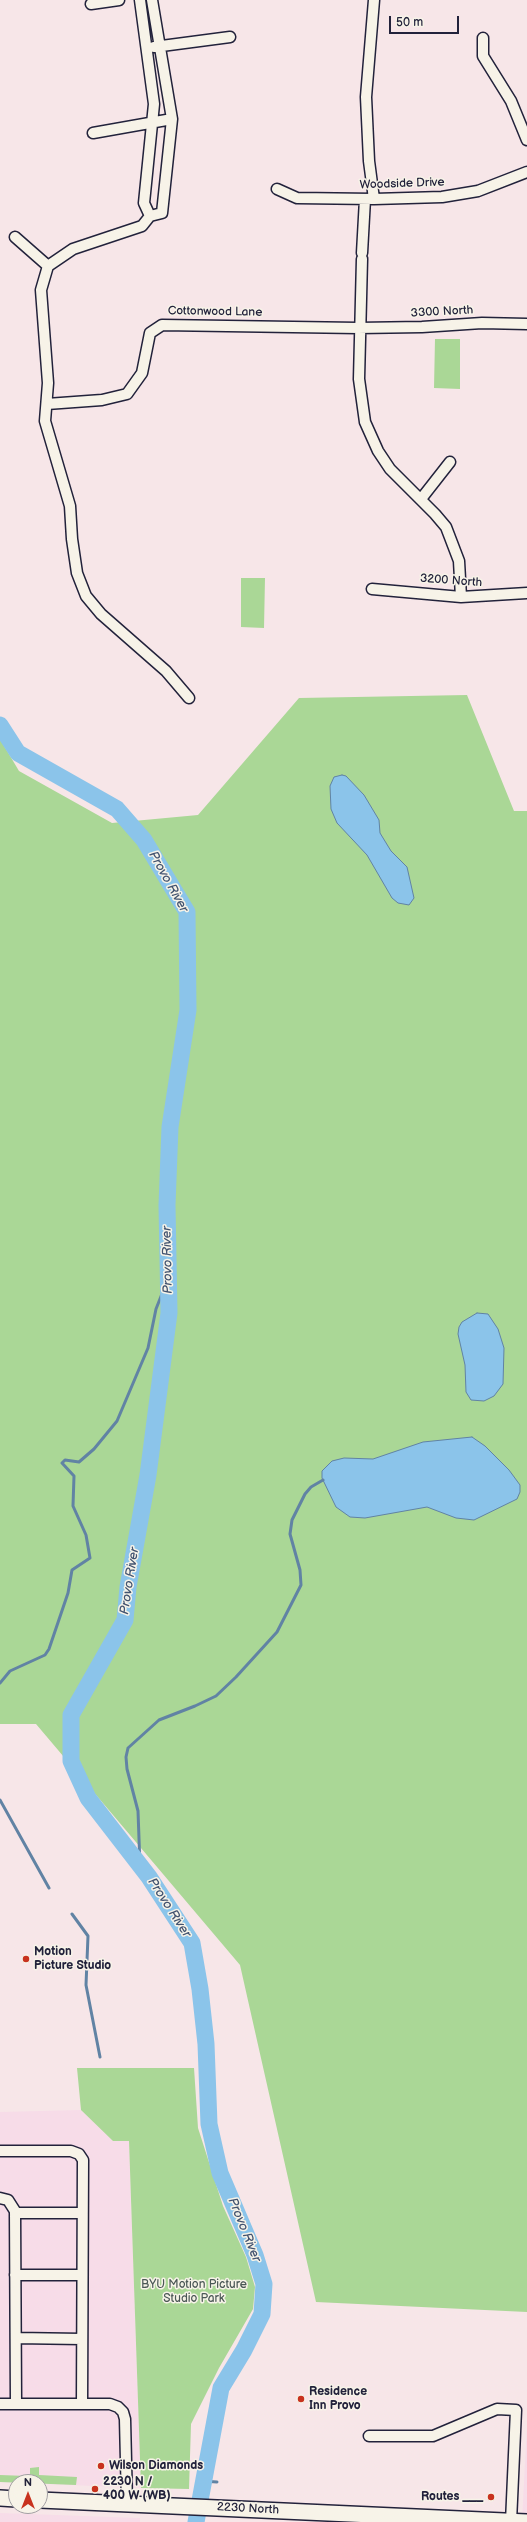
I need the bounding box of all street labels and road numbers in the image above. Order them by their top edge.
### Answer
street label: Woodside Drive [359,175,445,193]
street label: 3300 North [410,303,474,321]
street label: Cottonwood Lane [168,304,262,320]
street label: 3200 North [419,572,483,590]
street label: 2230 North [217,2500,279,2518]

